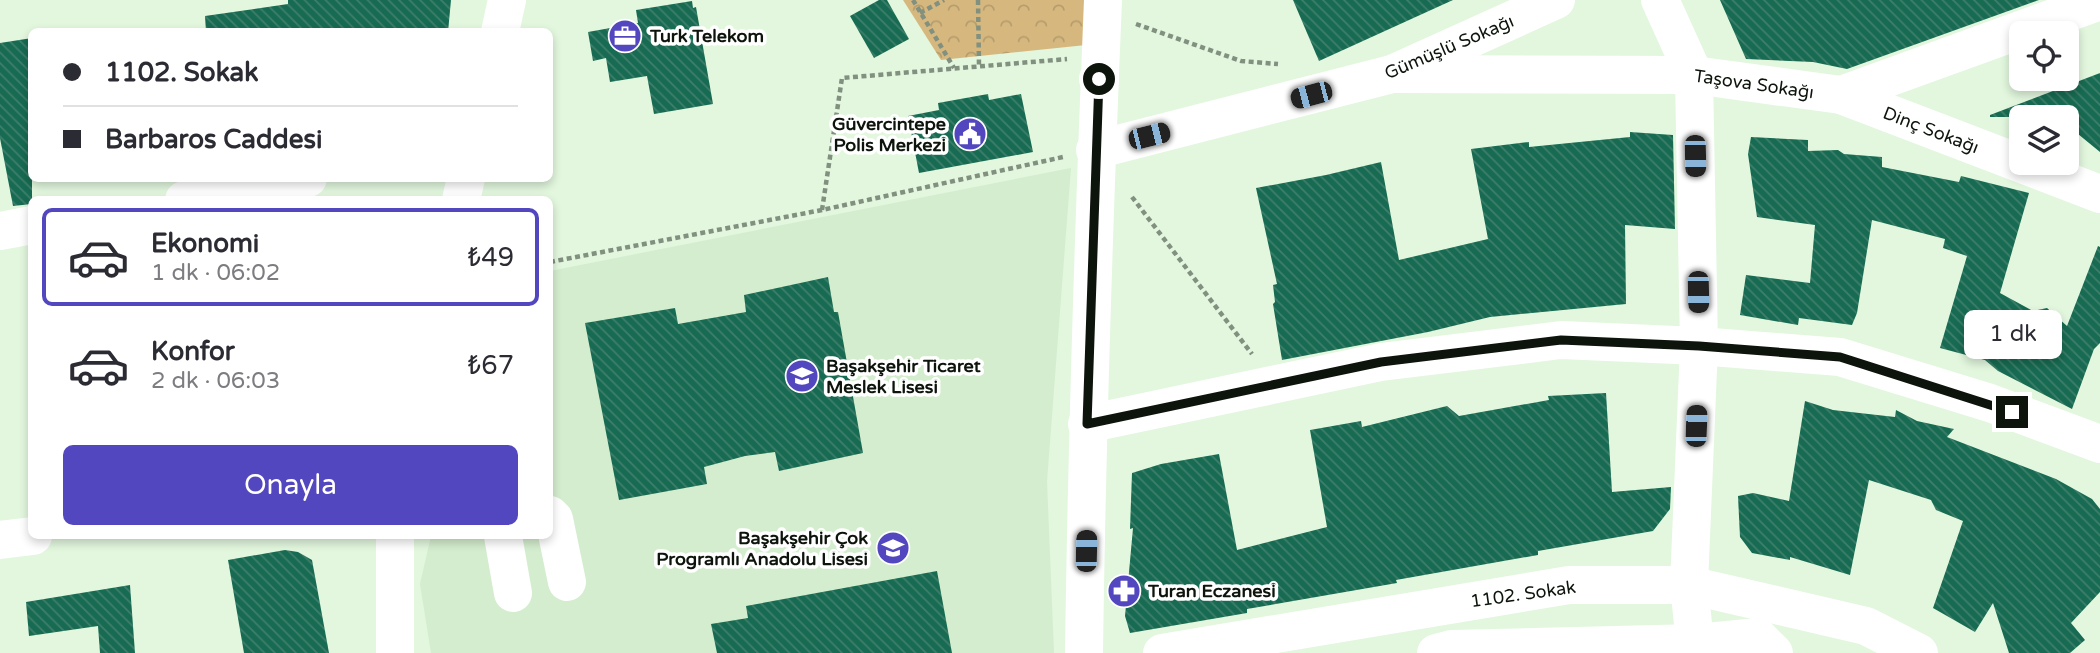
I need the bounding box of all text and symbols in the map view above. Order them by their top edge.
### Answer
street label: Gümüşlü Sokağı [1381,10,1517,84]
office icon: Turk Telekom [606,17,644,55]
map controls [2009,21,2079,175]
button: locate [2009,21,2079,91]
place label: Turk Telekom [649,25,764,47]
text: 1102. Sokak [105,57,258,88]
route start [1083,63,1115,95]
street label: Taşova Sokağı [1693,65,1815,103]
car [1288,79,1335,111]
street label: Dinç Sokağı [1880,102,1982,158]
button: layers [2009,105,2079,175]
place label: Güvercintepe Polis Merkezi [832,113,946,156]
public building icon: Güvercintepe Polis Merkezi [951,115,989,153]
car [1127,121,1172,151]
text: Barbaros Caddesi [105,124,322,155]
car [1685,135,1706,177]
icon: car [67,226,130,289]
text: Ekonomi [151,228,259,259]
text: ₺49 [468,242,514,273]
text: 1 dk · 06:02 [151,259,280,287]
car [1688,271,1709,313]
callout: 1 dk [1963,310,2061,360]
text: 1 dk [1989,320,2037,348]
icon: car [67,334,130,397]
text: Konfor [151,336,235,367]
text: ₺67 [468,350,514,381]
place label: Başakşehir Ticaret Meslek Lisesi [826,355,981,398]
school or university icon: Başakşehir Ticaret Meslek Lisesi [783,357,821,395]
text: 2 dk · 06:03 [151,367,280,395]
route end [1996,396,2028,428]
car [1685,405,1708,447]
button: Onayla [63,445,518,525]
place label: Başakşehir Çok Programlı Anadolu Lisesi [656,527,868,570]
school or university icon: Başakşehir Çok Programlı Anadolu Lisesi [874,529,912,567]
car [1076,530,1097,572]
pharmacy icon: Turan Eczanesi [1105,572,1143,610]
street label: 1102. Sokak [1469,576,1577,612]
place label: Turan Eczanesi [1147,580,1276,602]

